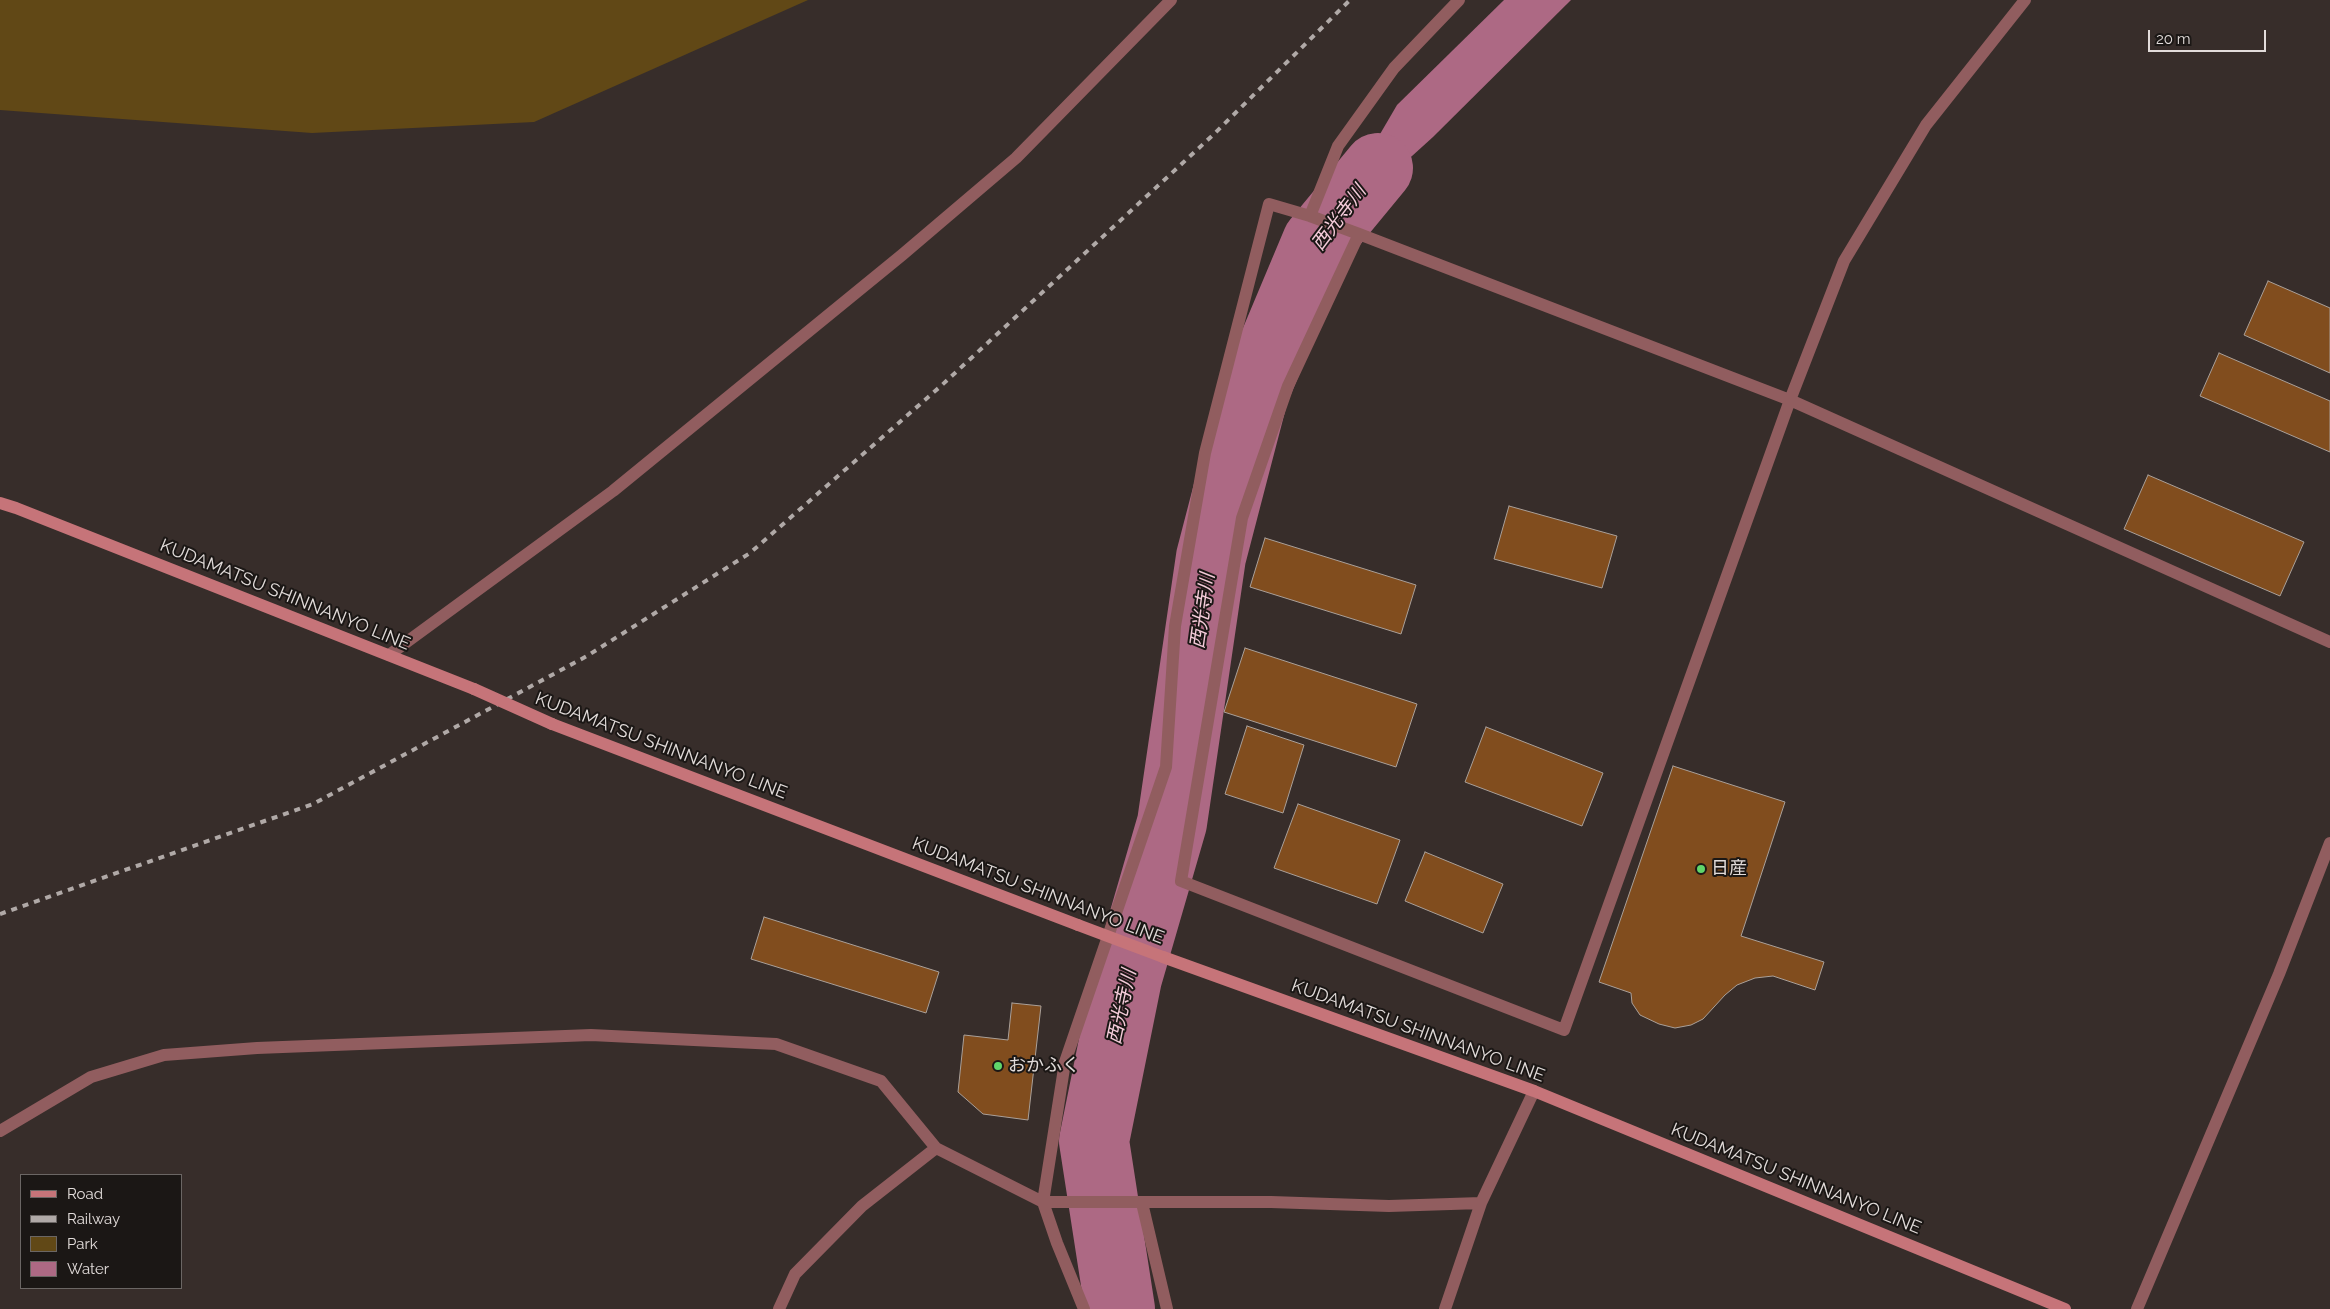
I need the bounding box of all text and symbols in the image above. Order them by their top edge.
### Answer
scale bar [2150,20,2268,52]
text: 20 m [2156,30,2191,48]
water label: 西光寺川 [1307,181,1371,255]
street label: KUDAMATSU SHINNANYO LINE [157,535,413,655]
water label: 西光寺川 [1186,572,1220,650]
street label: KUDAMATSU SHINNANYO LINE [532,688,790,804]
street label: KUDAMATSU SHINNANYO LINE [909,833,1167,949]
place label: 日産 [1711,858,1747,880]
marker: 日産 [1695,863,1707,875]
water label: 西光寺川 [1103,967,1141,1047]
street label: KUDAMATSU SHINNANYO LINE [1288,975,1548,1087]
place label: おかふく [1008,1055,1080,1077]
marker: おかふく [992,1060,1004,1072]
street label: KUDAMATSU SHINNANYO LINE [1668,1119,1924,1239]
legend [20,1174,182,1289]
text: Road [67,1185,103,1203]
text: Railway [67,1210,120,1228]
text: Park [67,1235,98,1253]
text: Water [67,1260,109,1278]

